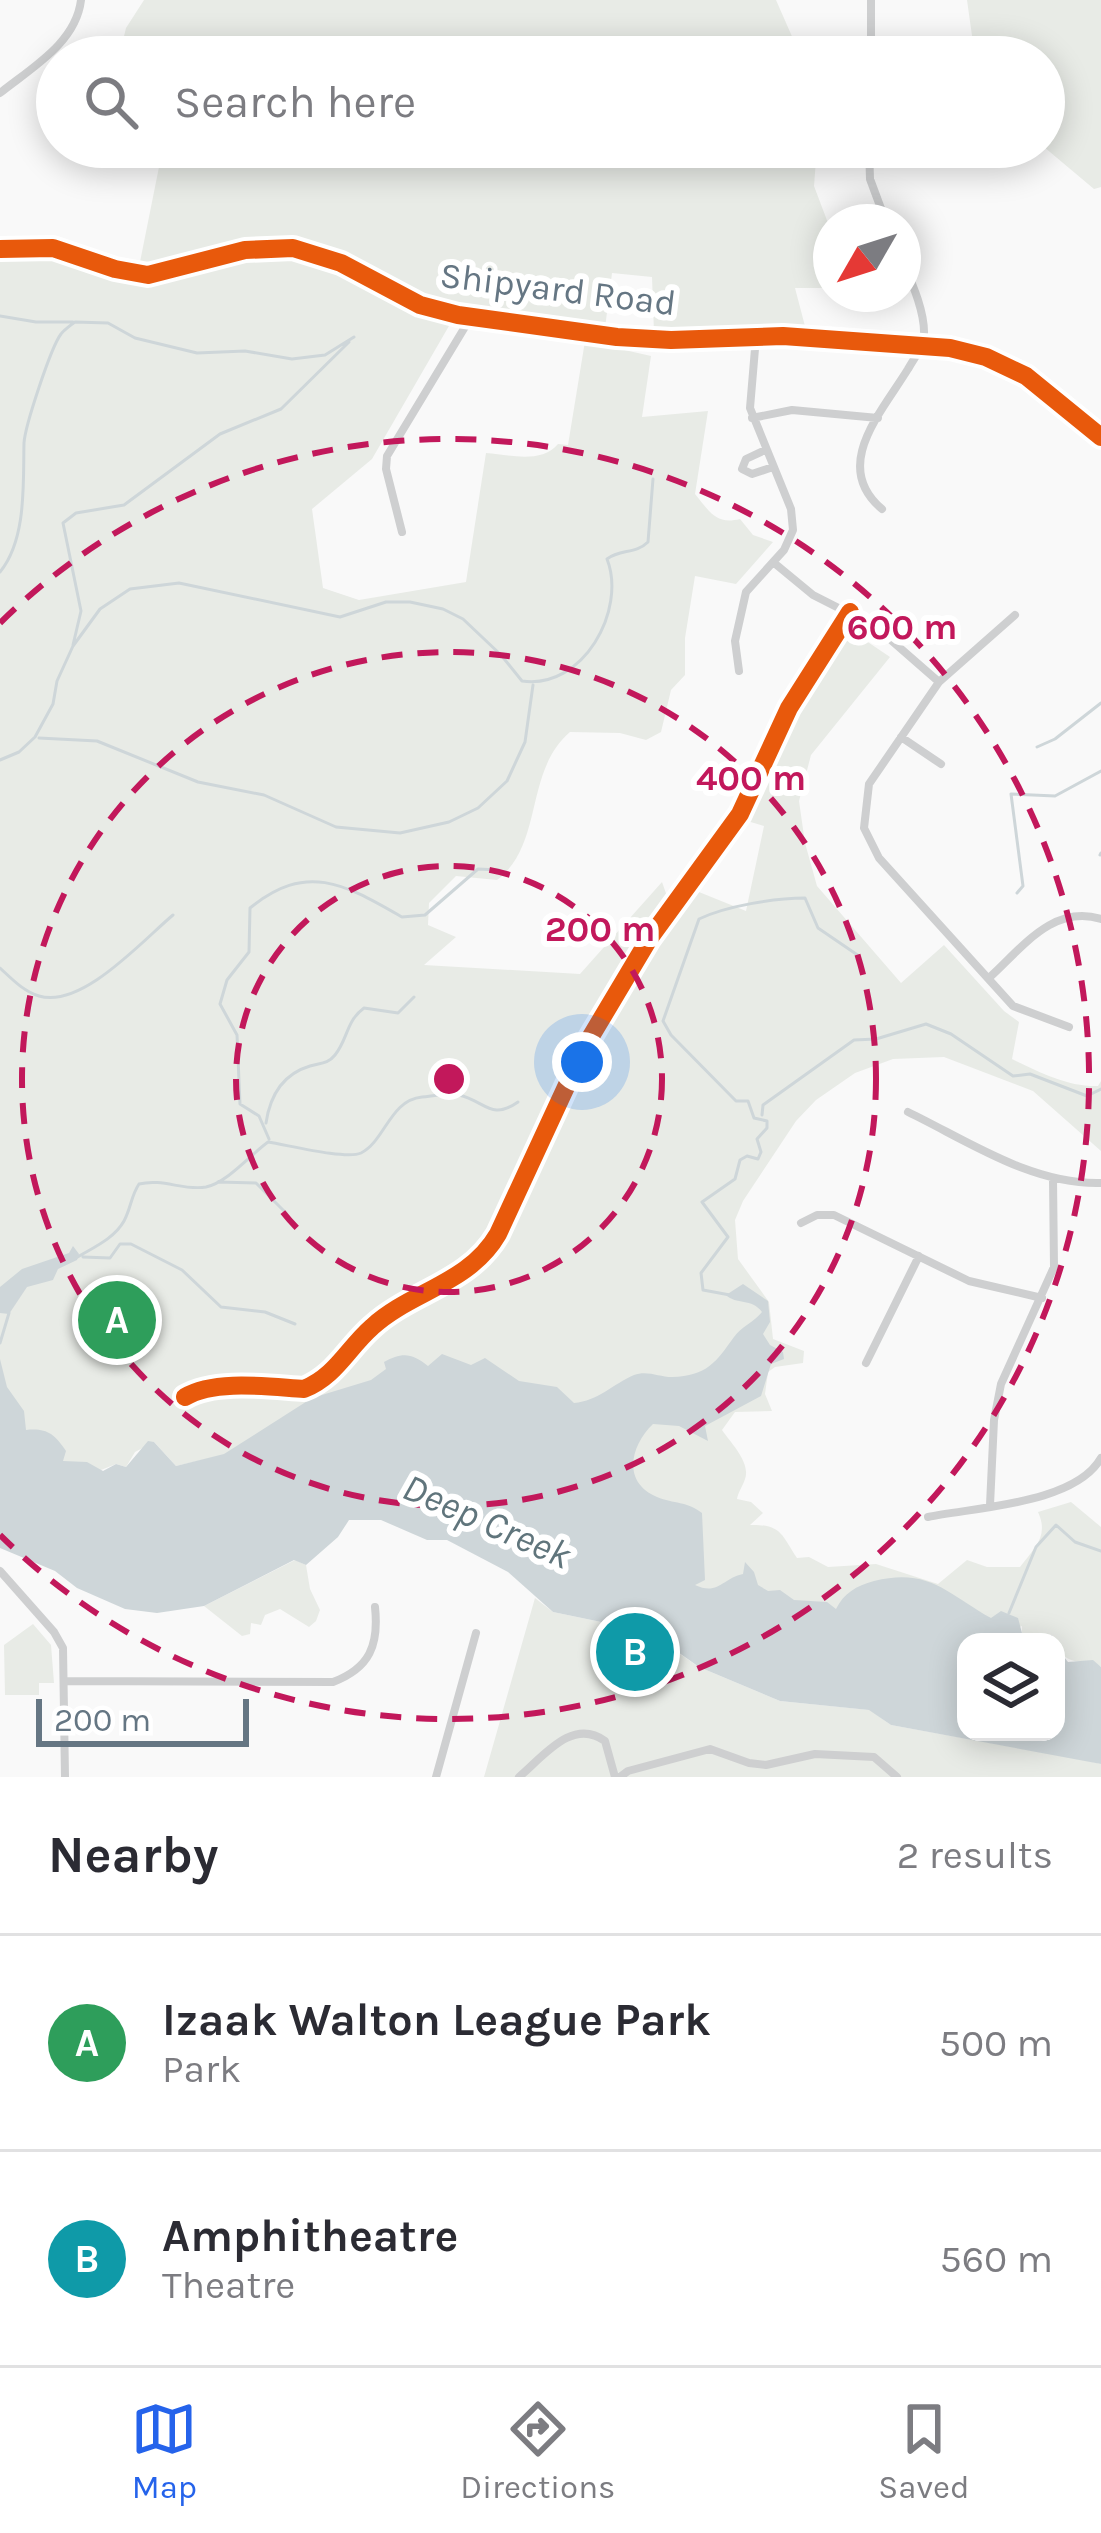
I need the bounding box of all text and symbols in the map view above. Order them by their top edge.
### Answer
search box [36,36,1065,168]
icon: search [78,69,144,135]
text: Search here [174,76,416,128]
north arrow [813,204,921,312]
street label: Shipyard Road [438,254,678,324]
text: 600 m [847,606,957,648]
text: 400 m [696,757,806,799]
text: 200 m [545,908,655,950]
your location [552,1032,612,1092]
centre of rings [428,1058,470,1100]
pin: A [78,1275,156,1365]
water label: Deep Creek [396,1464,579,1579]
pin: B [596,1607,674,1697]
map controls [957,1633,1065,1741]
button: layers [957,1633,1065,1741]
scale bar [36,1693,249,1746]
text: 200 m [54,1701,151,1739]
text: Nearby [48,1825,218,1885]
text: 2 results [897,1832,1053,1878]
text: Izaak Walton League Park [162,1994,711,2046]
text: A [75,2020,99,2066]
text: 500 m [939,2020,1053,2066]
text: Park [162,2046,241,2092]
text: Amphitheatre [162,2210,458,2262]
text: B [74,2236,100,2282]
text: 560 m [940,2236,1053,2282]
text: Theatre [162,2262,295,2308]
tab: Map [131,2396,197,2506]
tab: Directions [460,2396,615,2506]
tab: Saved [878,2396,970,2506]

